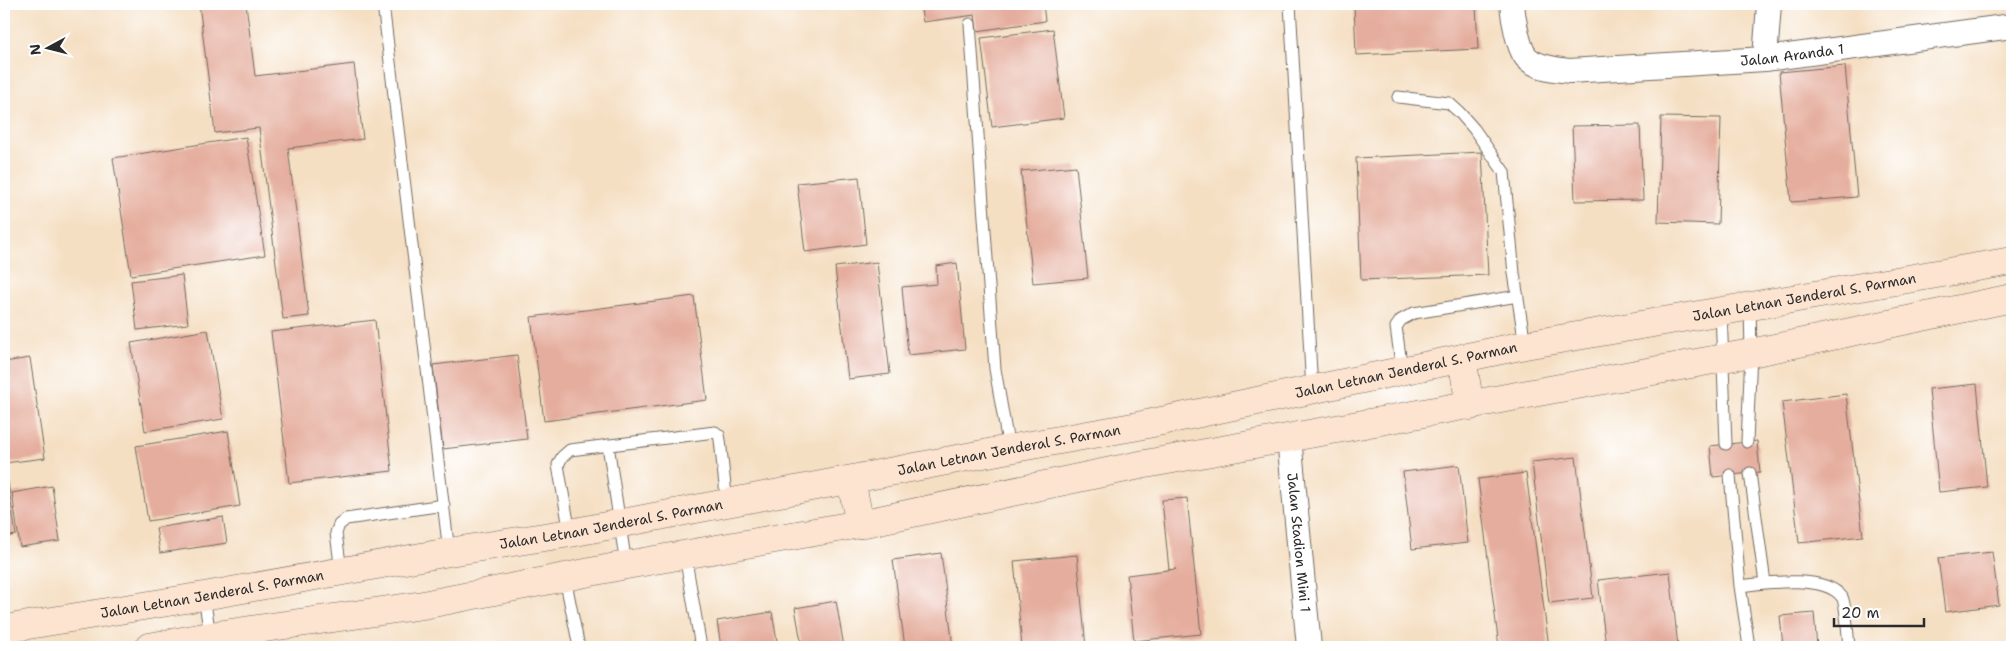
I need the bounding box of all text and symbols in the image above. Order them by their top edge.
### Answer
north arrow [22,22,72,72]
street label: Jalan Aranda 1 [1740,40,1845,70]
text: N [25,43,45,56]
street label: Jalan Letnan Jenderal S. Parman [1691,269,1918,325]
street label: Jalan Letnan Jenderal S. Parman [1293,338,1519,402]
street label: Jalan Letnan Jenderal S. Parman [896,420,1122,479]
street label: Jalan Stadion Mini 1 [1283,472,1315,613]
street label: Jalan Letnan Jenderal S. Parman [498,495,724,553]
street label: Jalan Letnan Jenderal S. Parman [99,566,326,622]
scale bar [1834,596,1924,628]
text: 20 m [1841,603,1880,623]

